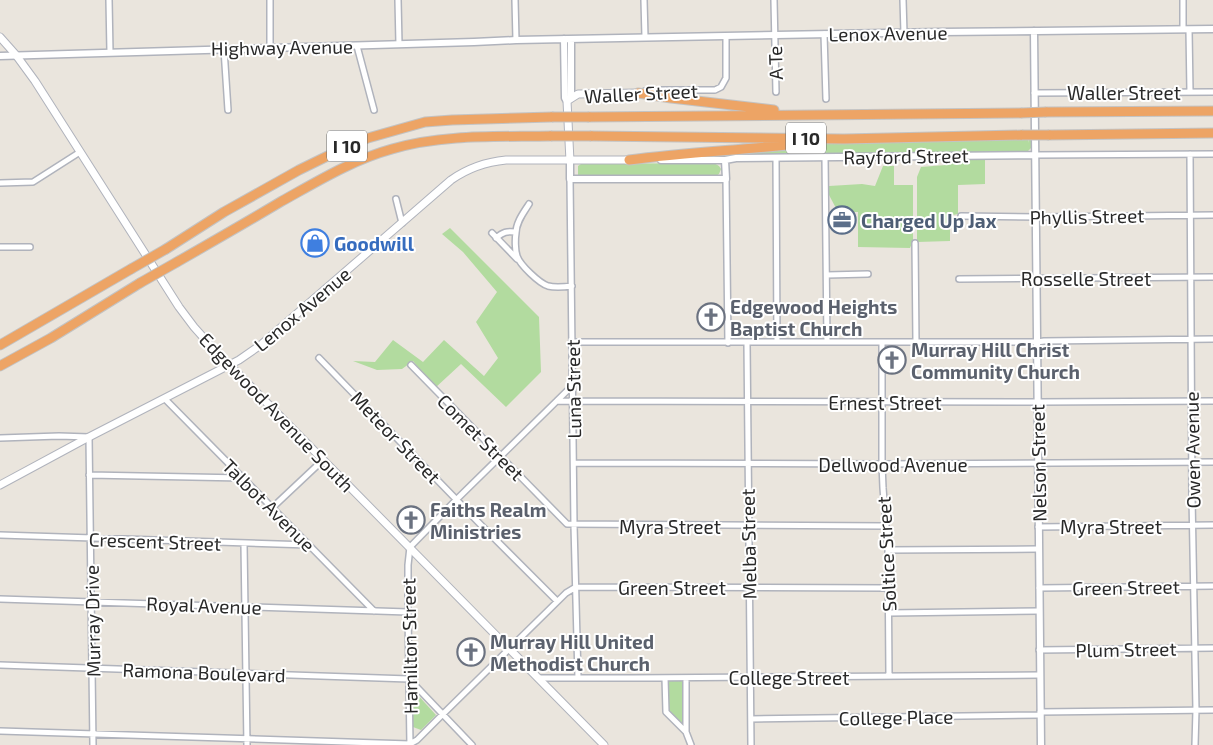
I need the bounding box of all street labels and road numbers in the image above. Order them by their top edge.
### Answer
street label: Lenox Avenue [828,20,948,46]
street label: Highway Avenue [211,34,353,60]
street label: A Te [763,45,787,81]
street label: Waller Street [583,79,699,107]
street label: Waller Street [1067,81,1181,104]
road number: I 10 [786,122,826,154]
road number: I 10 [327,130,367,162]
street label: Rayford Street [843,143,969,169]
street label: Phyllis Street [1029,203,1145,229]
street label: Lenox Avenue [249,262,355,356]
street label: Rosselle Street [1021,267,1151,290]
street label: Edgewood Avenue South [195,328,359,496]
street label: Luna Street [561,339,585,439]
street label: Meteor Street [346,386,446,488]
street label: Comet Street [433,389,529,485]
street label: Ernest Street [828,391,942,414]
street label: Owen Avenue [1179,391,1205,509]
street label: Nelson Street [1025,404,1051,522]
street label: Dellwood Avenue [818,453,968,476]
street label: Talbot Avenue [218,454,320,556]
street label: Melba Street [736,488,760,600]
street label: Soltice Street [871,496,901,612]
street label: Myra Street [619,515,721,538]
street label: Myra Street [1060,515,1162,538]
street label: Crescent Street [88,527,222,555]
street label: Murray Drive [80,565,104,677]
street label: Green Street [1072,575,1180,599]
street label: Green Street [618,576,726,599]
street label: Hamilton Street [396,578,422,714]
street label: Royal Avenue [146,591,262,619]
street label: Plum Street [1075,637,1177,661]
street label: Ramona Boulevard [122,658,286,686]
street label: College Street [729,666,849,689]
street label: College Place [838,705,954,729]

